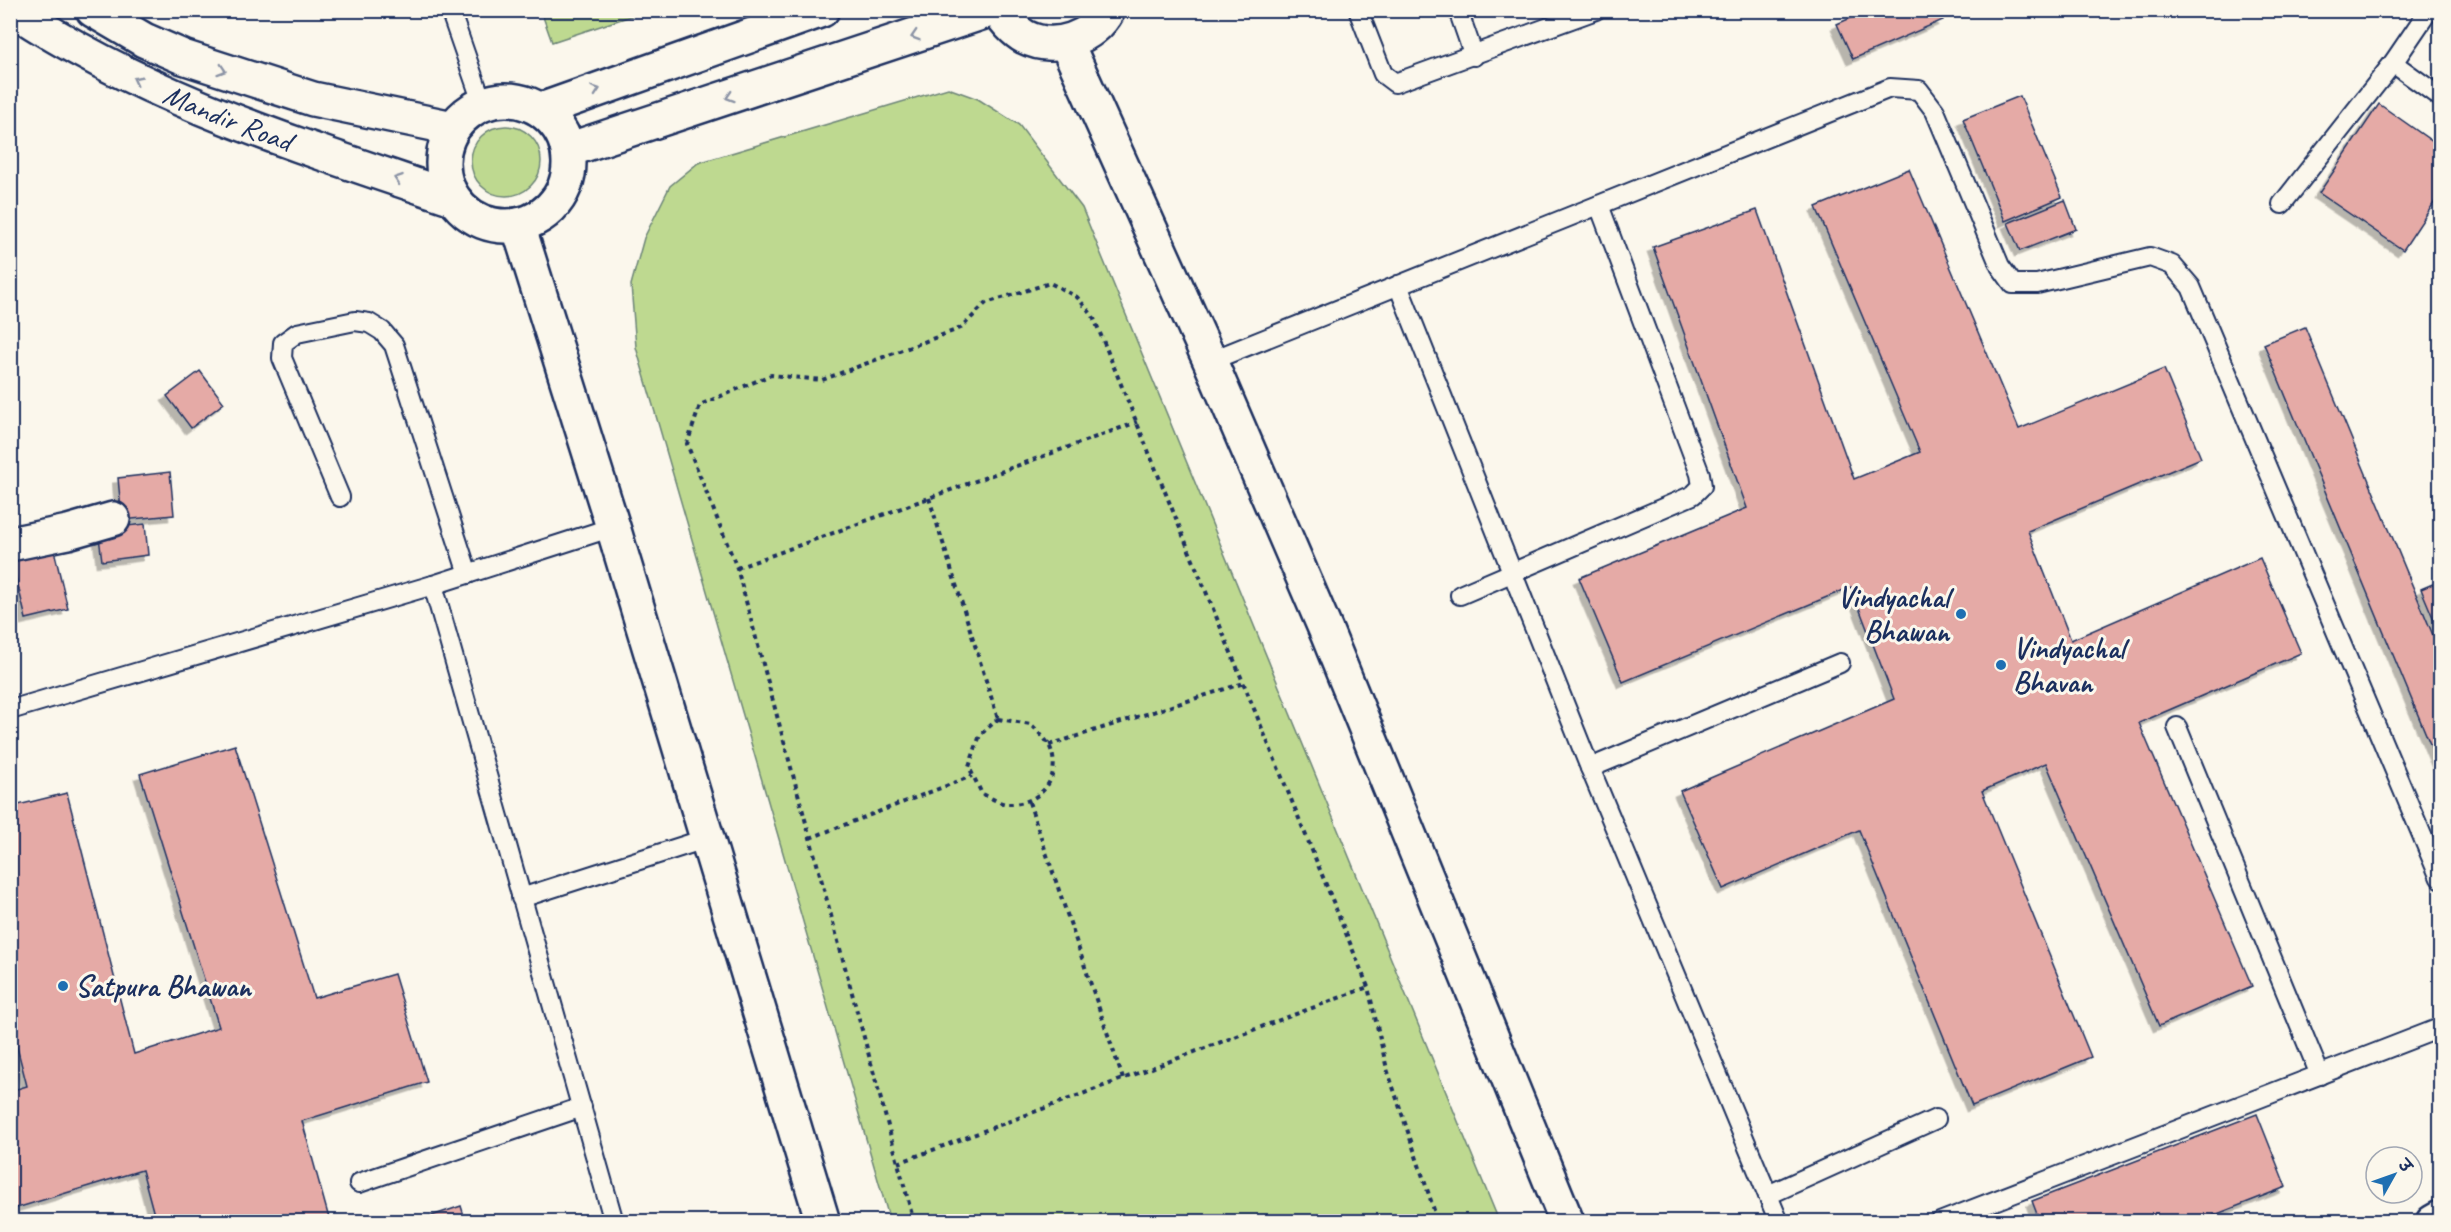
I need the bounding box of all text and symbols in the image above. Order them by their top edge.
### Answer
one-way arrow [910,28,921,41]
one-way arrow [216,63,227,75]
one-way arrow [133,75,144,87]
street label: Mandir Road [158,75,301,161]
one-way arrow [590,85,601,98]
one-way arrow [725,90,735,102]
one-way arrow [393,173,404,186]
place label: Vindyachal Bhawan [1837,578,1955,650]
marker: Vindyachal Bhawan [1954,607,1968,621]
place label: Vindyachal Bhavan [2013,629,2130,701]
marker: Vindyachal Bhavan [1994,658,2008,672]
place label: Satpura Bhawan [75,967,253,1005]
marker: Satpura Bhawan [56,979,70,993]
north arrow [2364,1145,2424,1205]
text: उ [2392,1154,2417,1178]

